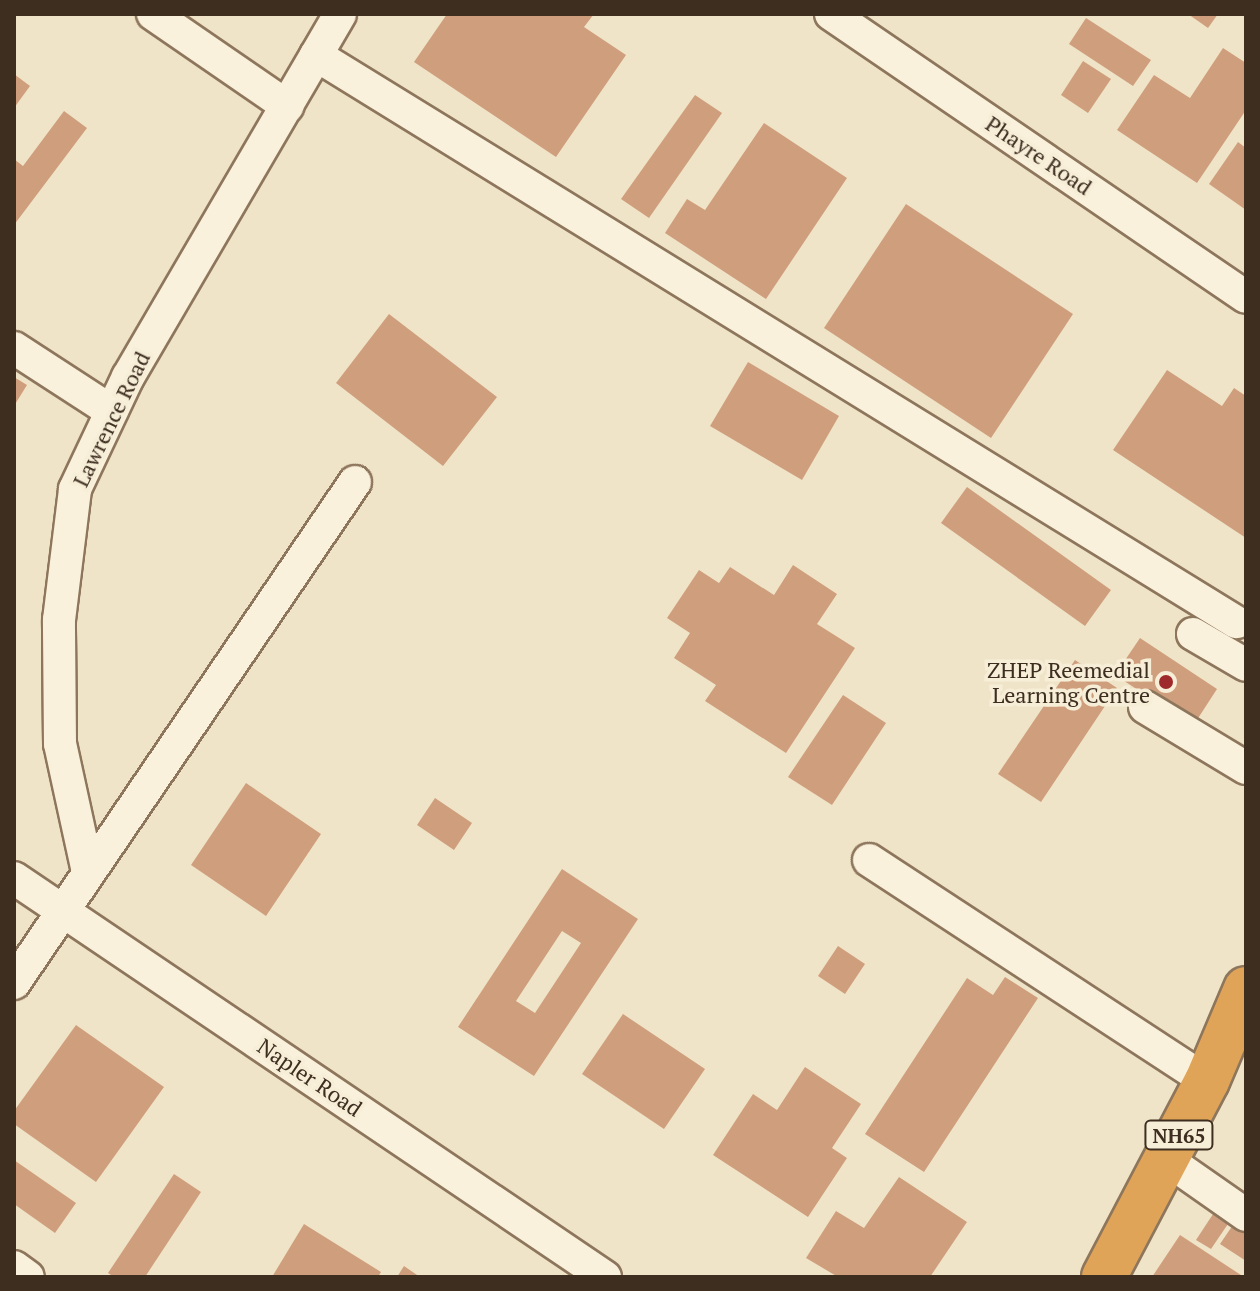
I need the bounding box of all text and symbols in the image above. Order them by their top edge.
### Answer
street label: Phayre Road [981,110,1097,200]
street label: Lawrence Road [67,347,155,491]
place label: ZHEP Reemedial Learning Centre [987,656,1150,708]
marker: ZHEP Reemedial Learning Centre [1157,673,1175,691]
street label: Napler Road [253,1032,367,1122]
road number: NH65 [1143,1119,1215,1151]

